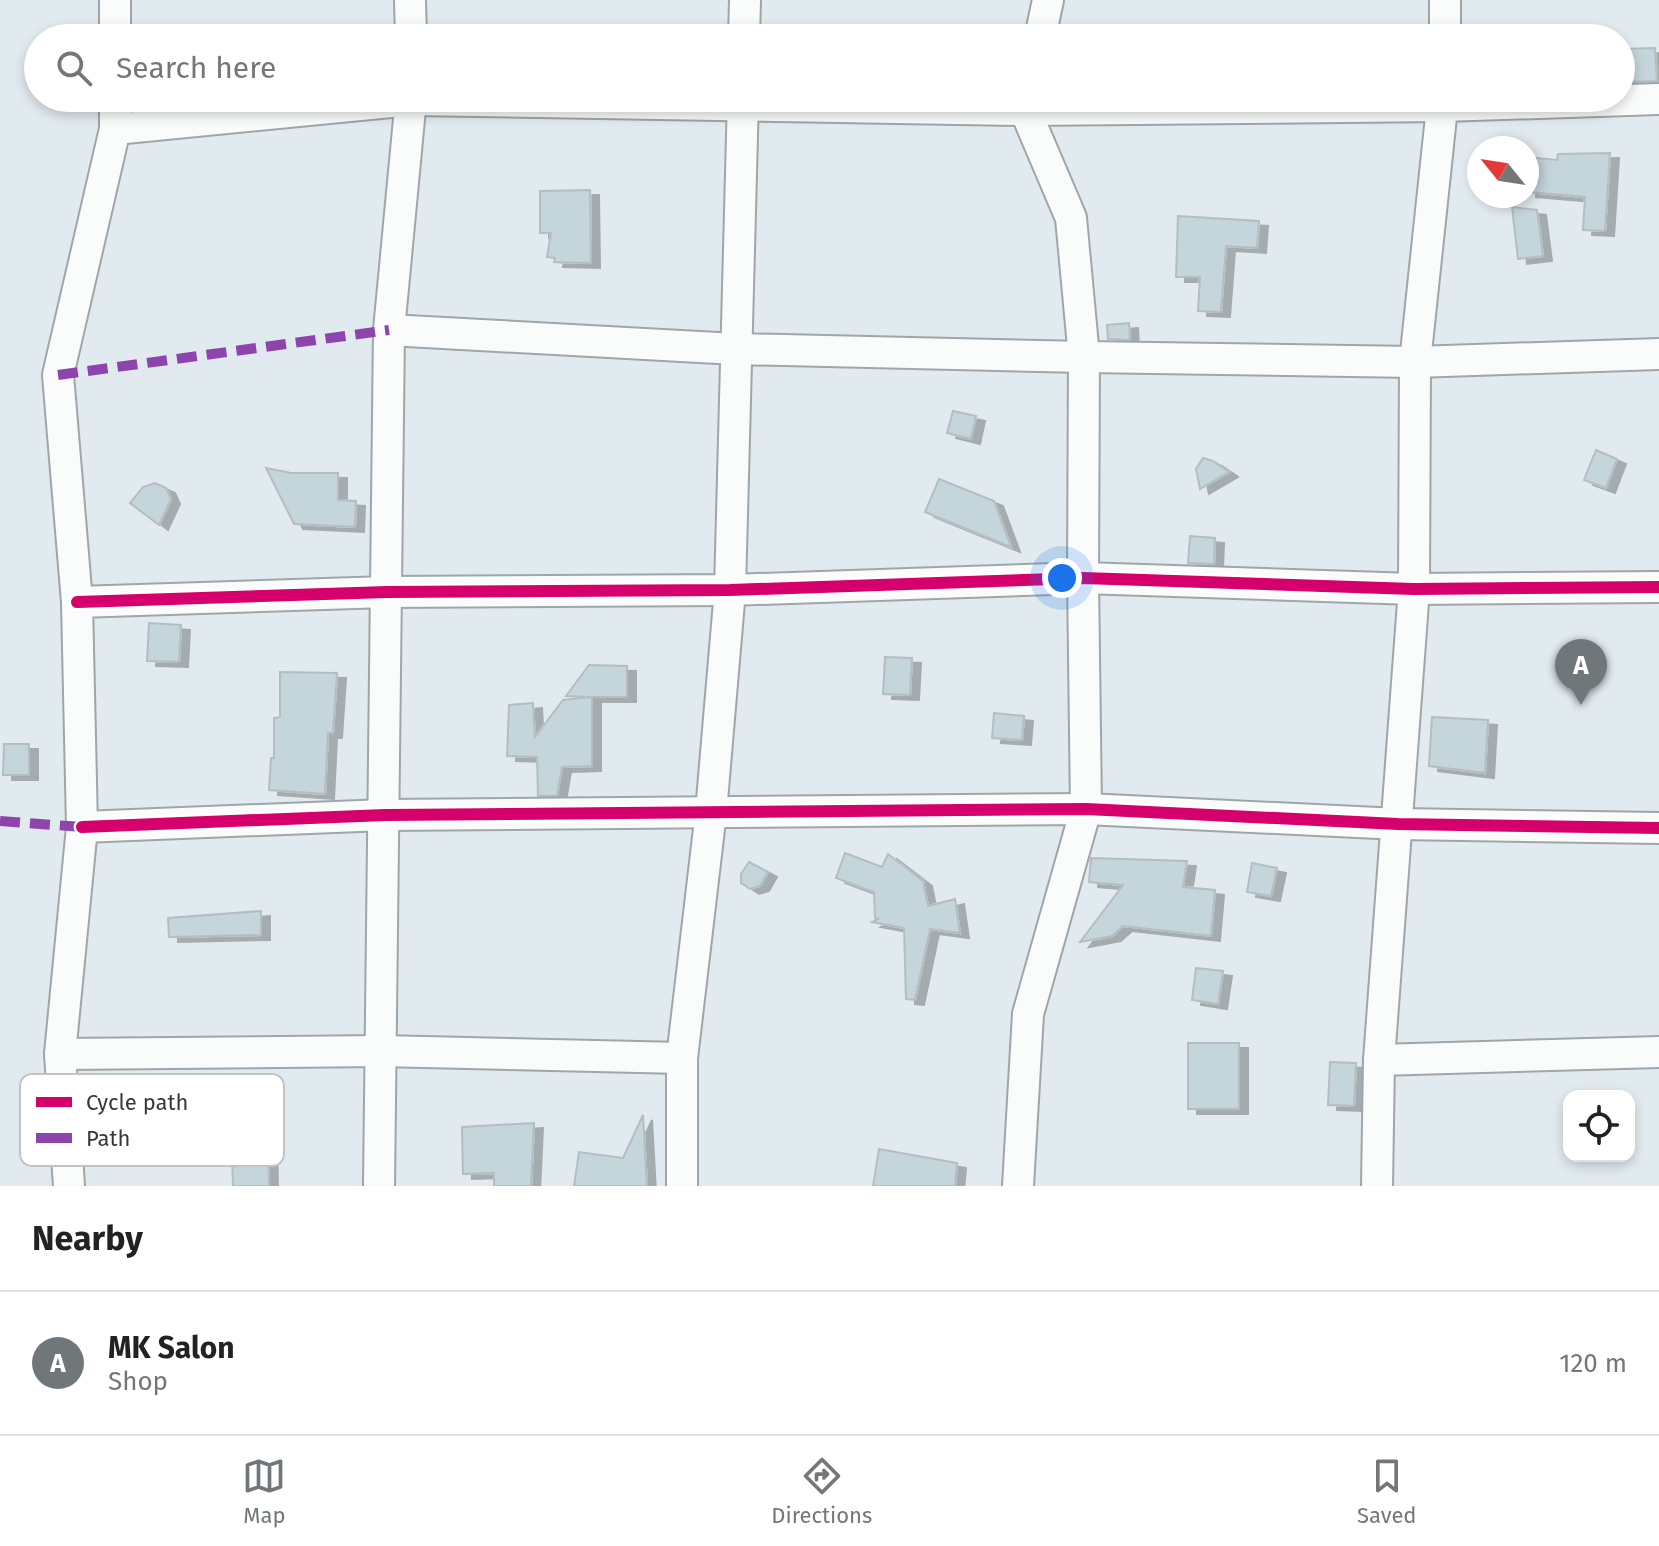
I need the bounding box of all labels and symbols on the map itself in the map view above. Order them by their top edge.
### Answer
north arrow [1467,136,1539,208]
your location [1042,558,1082,598]
pin: A [1555,639,1607,705]
legend [20,1074,284,1166]
text: Cycle path [86,1089,188,1116]
text: Path [86,1125,130,1152]

